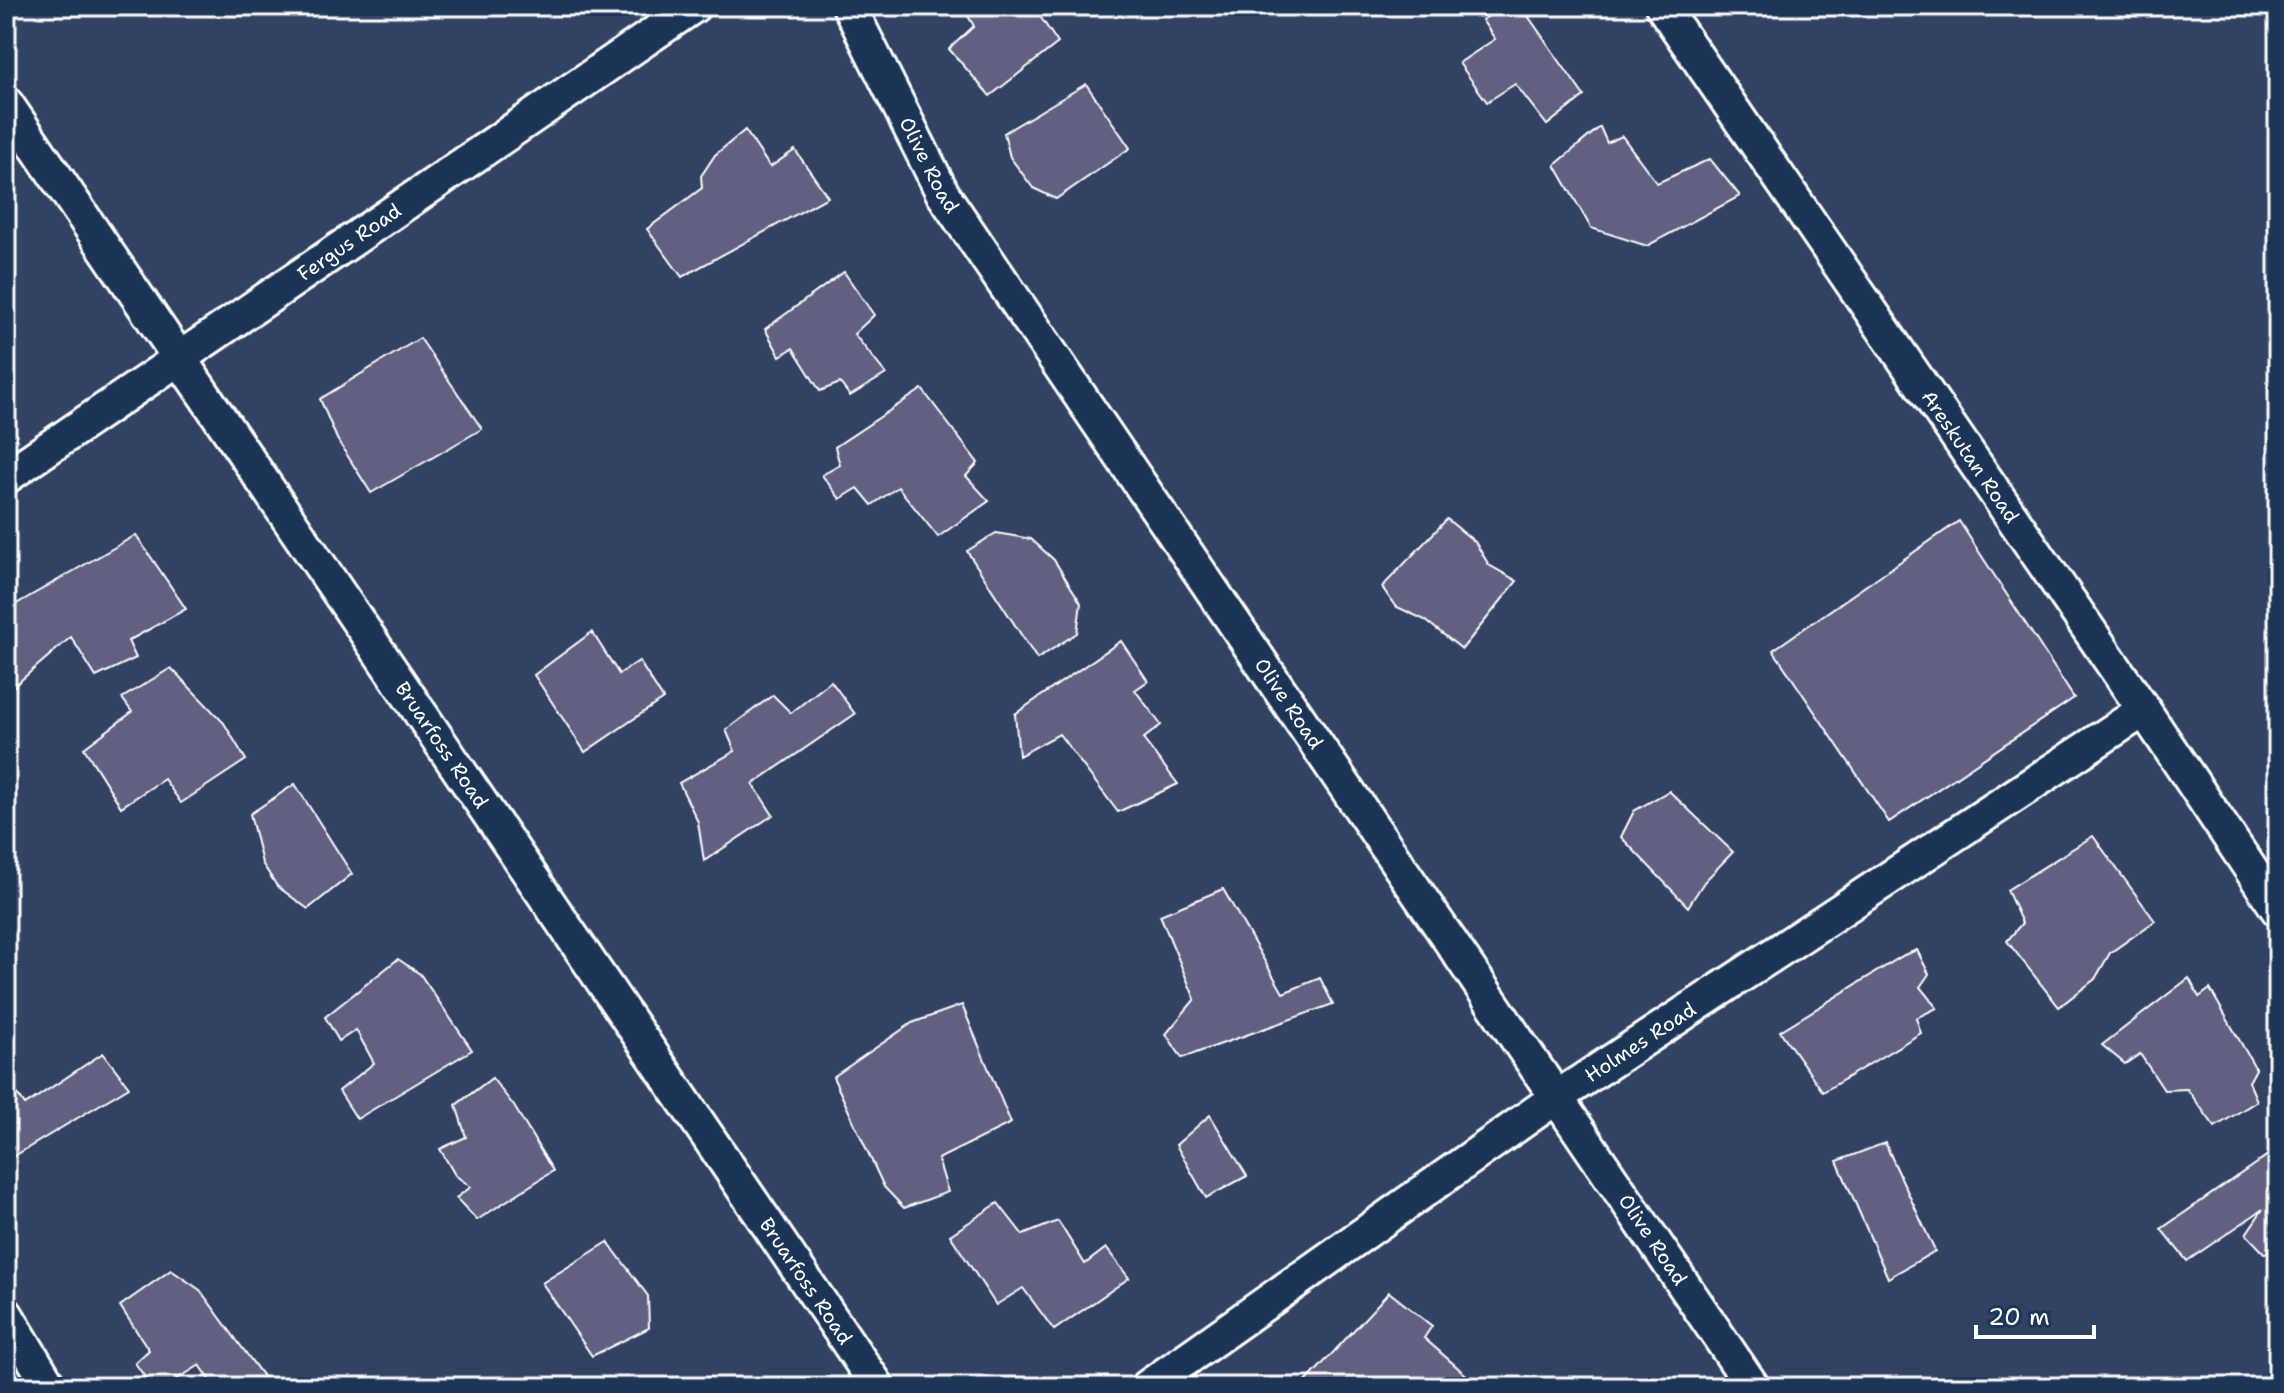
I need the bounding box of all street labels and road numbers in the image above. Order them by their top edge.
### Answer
street label: Olive Road [894,112,965,218]
street label: Fergus Road [292,197,406,287]
street label: Areskutan Road [1916,385,2025,528]
street label: Olive Road [1249,653,1329,754]
street label: Bruarfoss Road [390,676,494,814]
street label: Holmes Road [1580,996,1701,1088]
street label: Olive Road [1613,1189,1693,1291]
street label: Bruarfoss Road [754,1213,859,1350]

